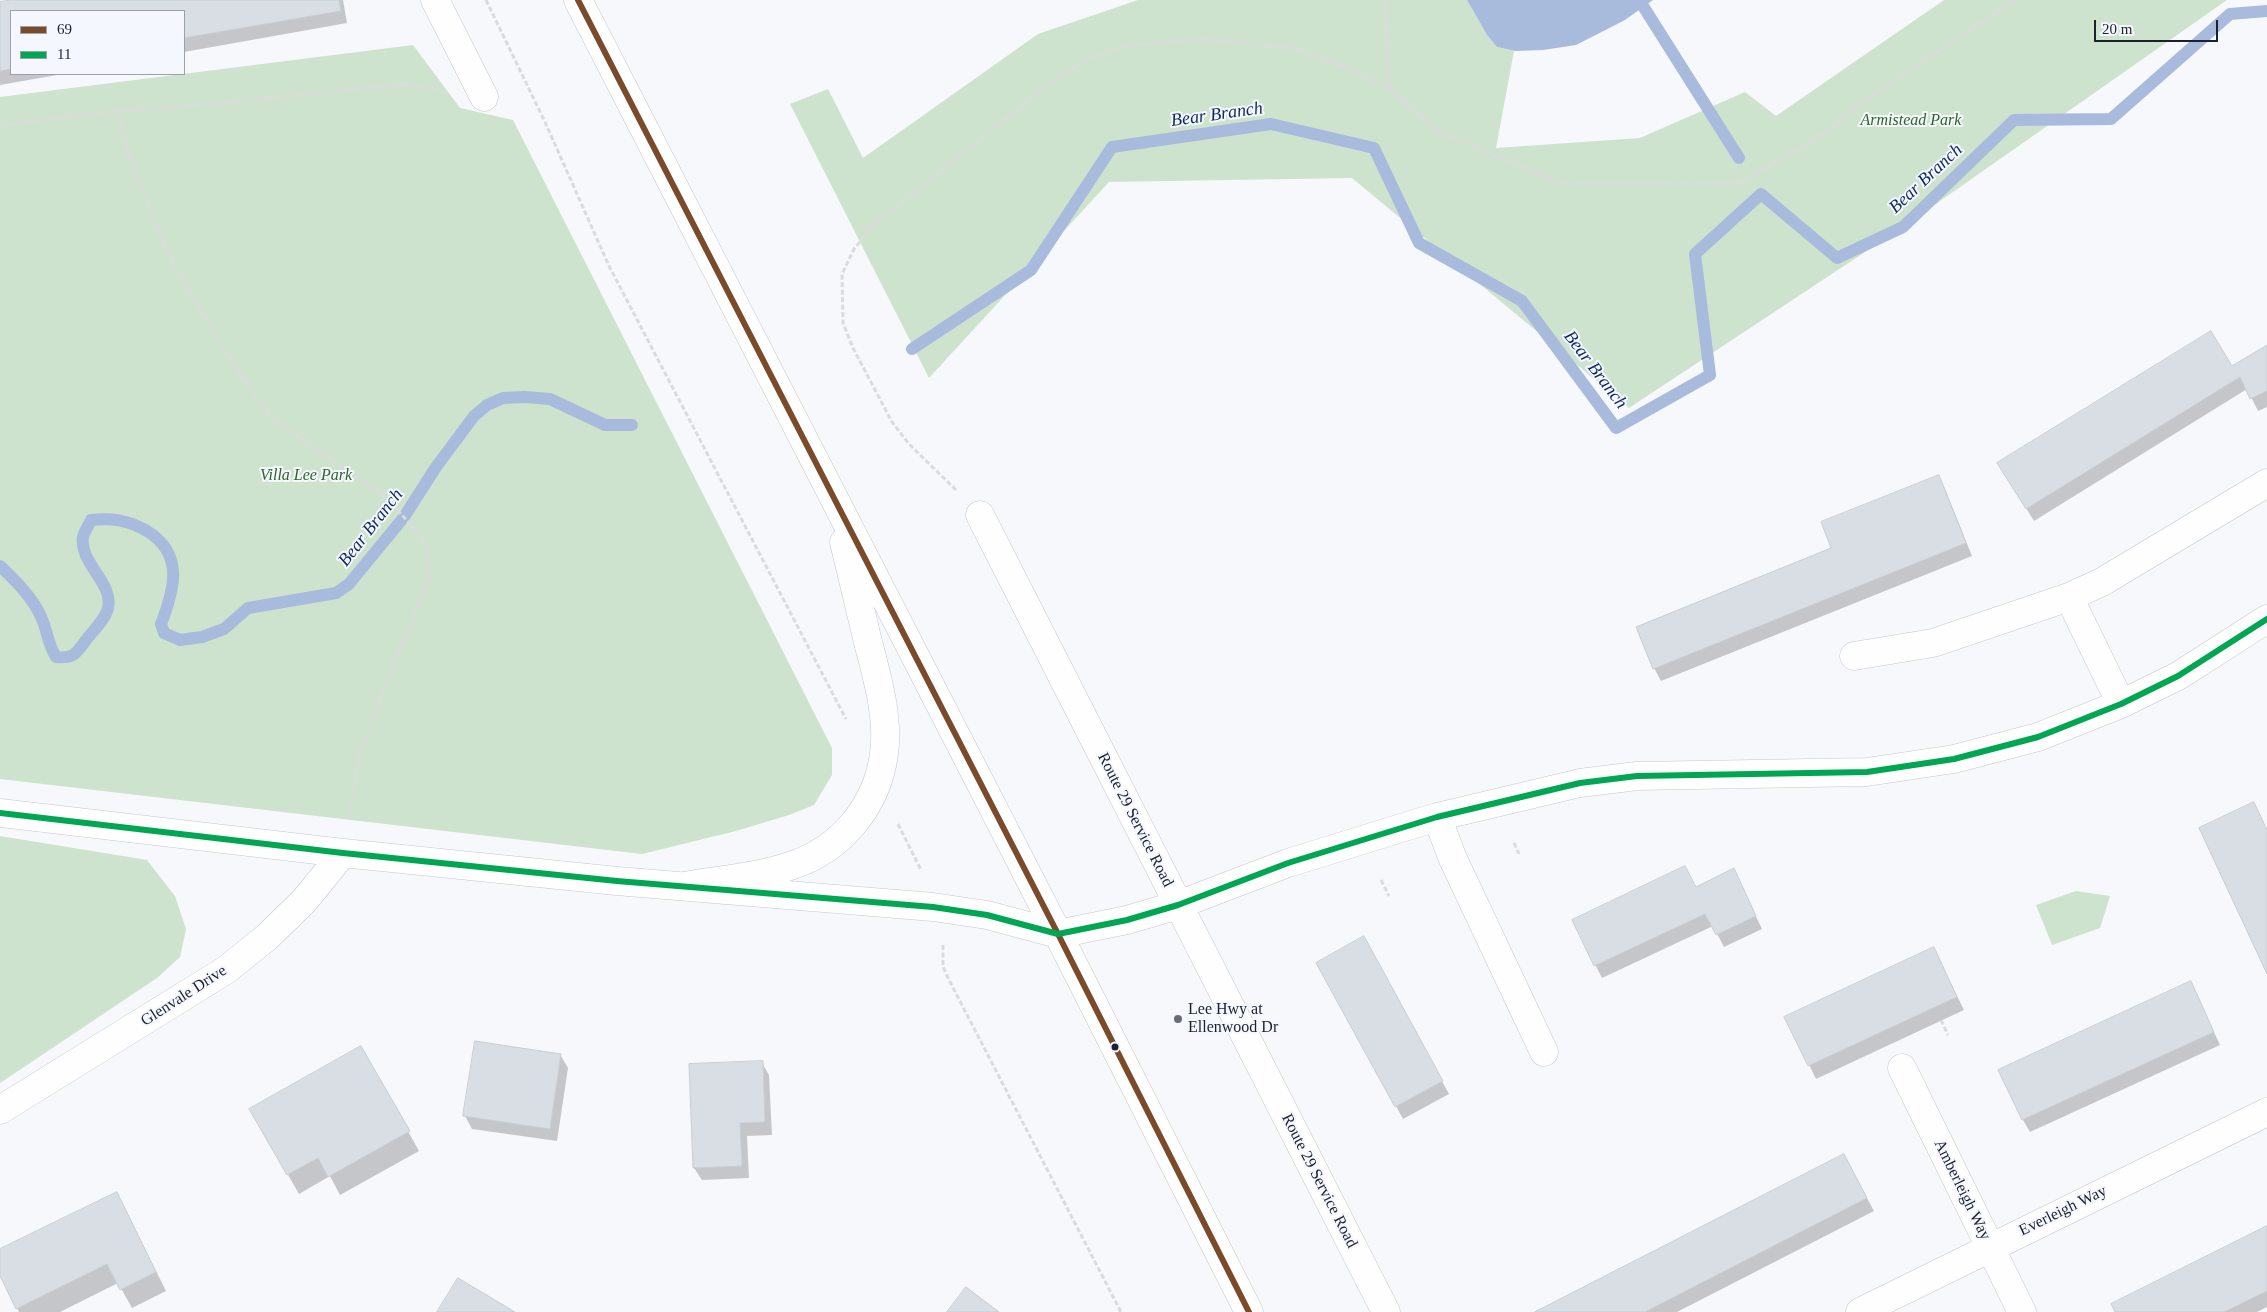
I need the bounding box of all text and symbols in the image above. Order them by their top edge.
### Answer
legend [10,10,185,75]
scale bar [2097,10,2221,42]
text: 69 [57,21,72,37]
text: 20 m [2102,21,2132,37]
text: 11 [57,46,71,62]
water label: Bear Branch [1170,98,1264,132]
park label: Armistead Park [1861,111,1961,131]
water label: Bear Branch [1885,140,1967,218]
water label: Bear Branch [1559,327,1631,413]
park label: Villa Lee Park [260,466,352,486]
water label: Bear Branch [334,485,408,571]
street label: Route 29 Service Road [1093,750,1177,890]
street label: Glenvale Drive [138,961,230,1031]
place label: Lee Hwy at Ellenwood Dr [1188,1000,1278,1038]
marker: Lee Hwy at Ellenwood Dr [1172,1013,1184,1025]
unlabelled marker [1110,1042,1120,1052]
street label: Route 29 Service Road [1277,1111,1361,1251]
street label: Amberleigh Way [1929,1137,1995,1243]
street label: Everleigh Way [2016,1182,2110,1240]

